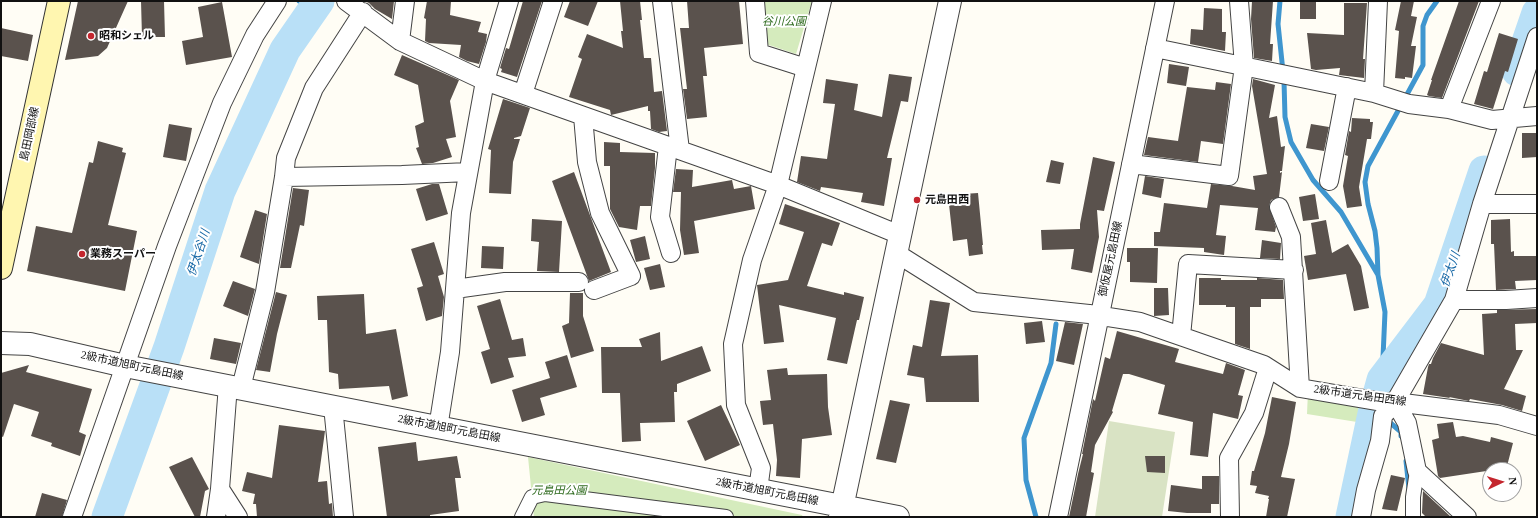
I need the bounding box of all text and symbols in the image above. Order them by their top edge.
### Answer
park label: 谷川公園 [762,15,806,29]
place label: 昭和シェル [99,29,154,43]
marker: 昭和シェル [86,31,96,41]
street label: 島田岡部線 [18,106,42,162]
place label: 元島田西 [925,193,969,207]
marker: 元島田西 [912,195,922,205]
street label: 御仮屋元島田線 [1097,220,1125,298]
water label: 伊太谷川 [185,228,213,278]
place label: 業務スーパー [90,247,156,261]
marker: 業務スーパー [77,249,87,259]
water label: 伊太川 [1438,251,1464,289]
street label: 2級市道旭町元島田線 [80,349,184,383]
street label: 2級市道元島田西線 [1313,383,1407,409]
street label: 2級市道旭町元島田線 [396,413,502,445]
north arrow [1482,462,1522,502]
street label: 2級市道旭町元島田線 [714,476,820,508]
text: N [1507,477,1519,486]
park label: 元島田公園 [532,484,586,498]

